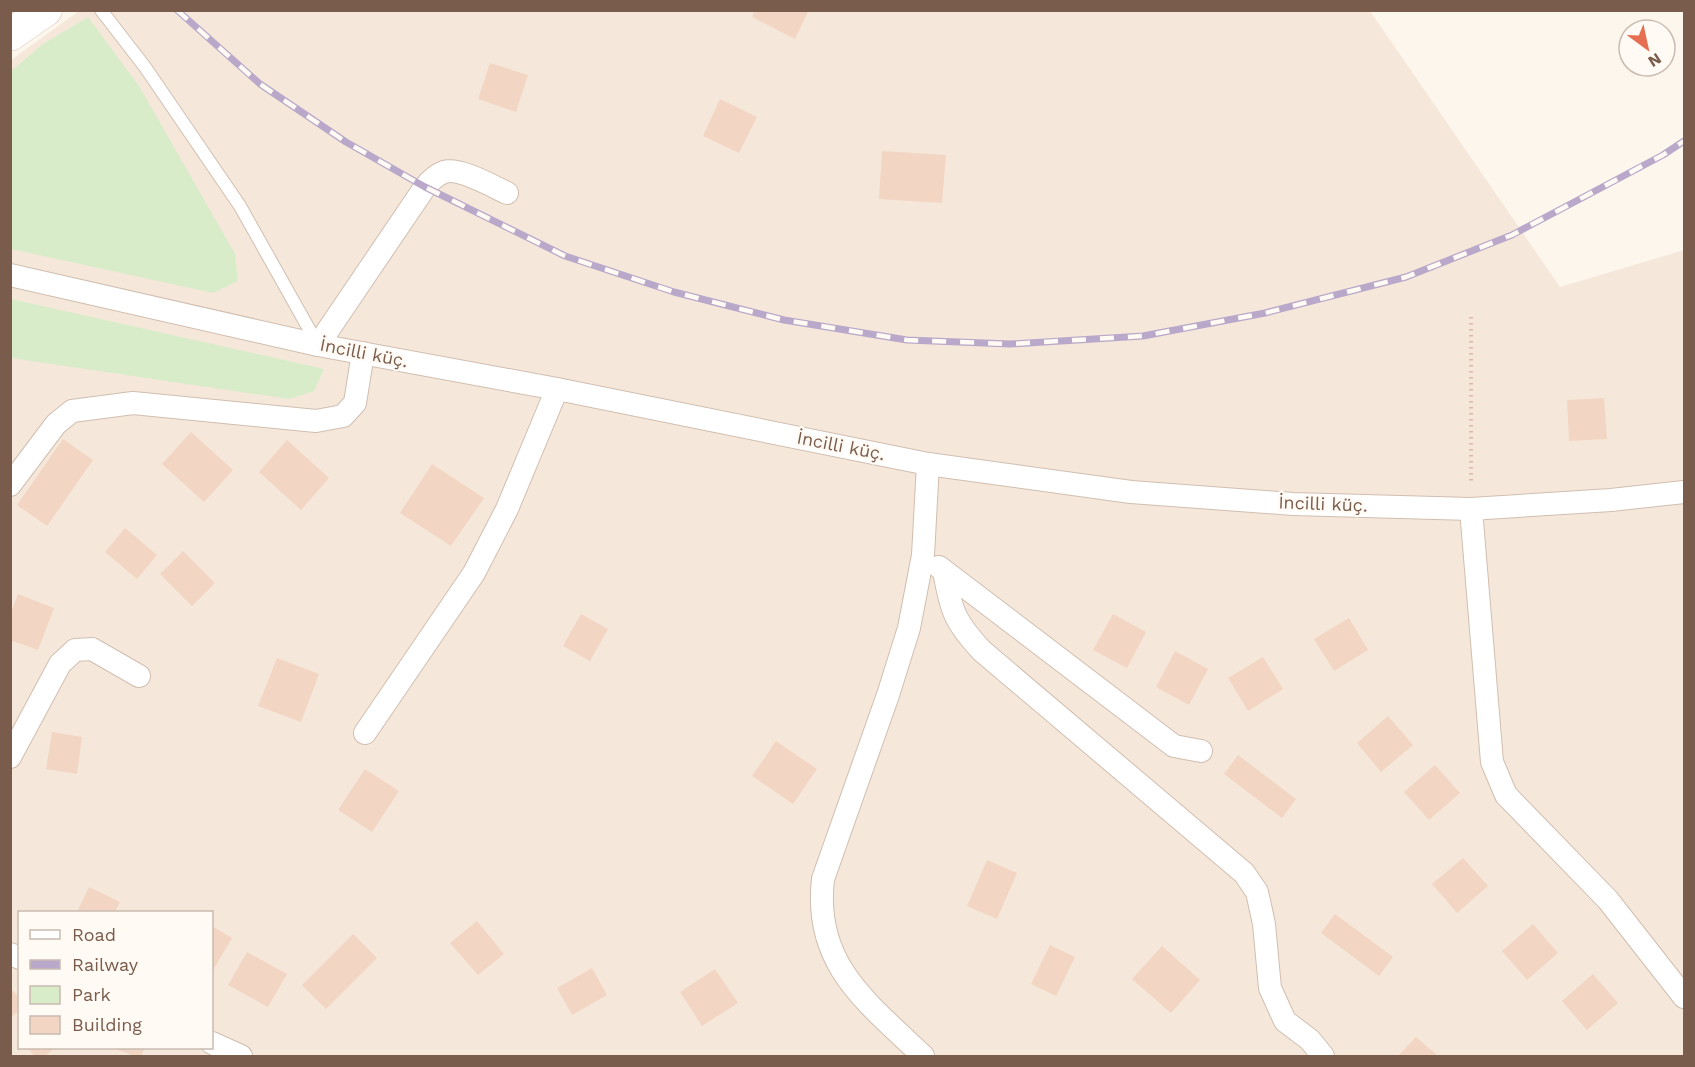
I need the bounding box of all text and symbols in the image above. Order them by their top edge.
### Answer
north arrow [1617,18,1677,78]
text: N [1645,49,1665,71]
street label: İncilli küç. [318,334,410,371]
street label: İncilli küç. [795,427,887,464]
street label: İncilli küç. [1278,491,1368,516]
legend [18,911,213,1049]
text: Road [72,924,116,945]
text: Railway [72,954,139,975]
text: Park [72,984,111,1005]
text: Building [72,1014,142,1035]

